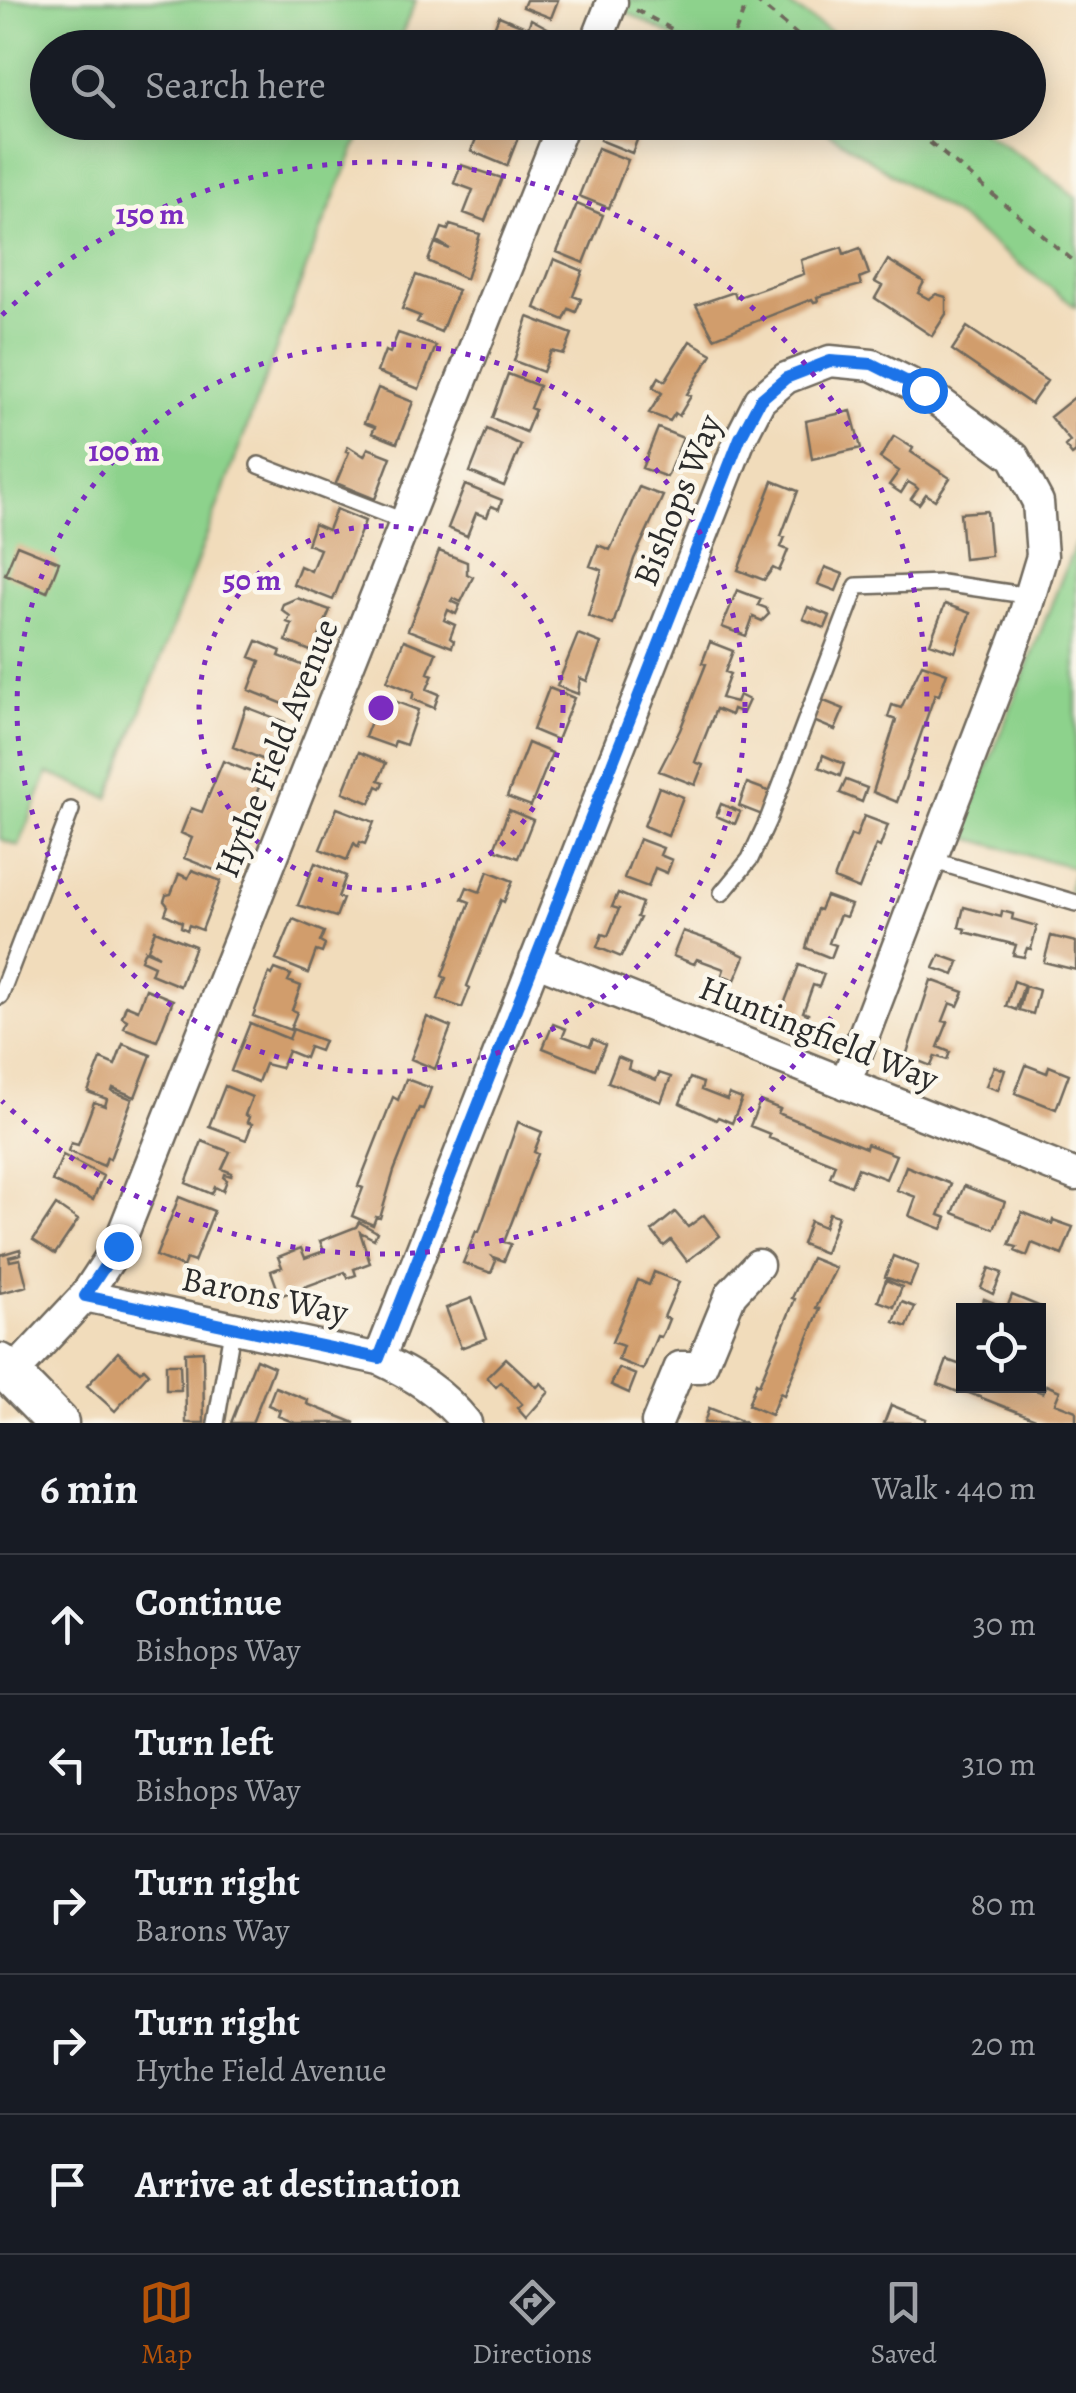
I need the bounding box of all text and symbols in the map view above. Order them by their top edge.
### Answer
search box [30,30,1046,140]
icon: search [65,58,120,113]
text: Search here [145,59,326,111]
text: 150 m [116,194,185,234]
route start [902,368,948,414]
street label: Bishops Way [621,407,733,593]
text: 100 m [88,431,160,471]
text: 50 m [223,560,281,600]
street label: Hythe Field Avenue [202,611,350,885]
centre of rings [363,690,399,726]
street label: Huntingfield Way [692,963,946,1103]
route end [96,1224,142,1270]
street label: Barons Way [177,1254,353,1336]
map controls [956,1303,1046,1393]
button: locate [956,1303,1046,1393]
text: 6 min [40,1460,138,1517]
text: Walk · 440 m [872,1466,1036,1510]
text: Continue [135,1576,282,1628]
icon: ahead [40,1597,95,1652]
text: 30 m [973,1602,1036,1646]
text: Bishops Way [135,1628,301,1672]
text: Turn left [135,1716,274,1768]
icon: left [40,1737,95,1792]
text: 310 m [962,1742,1036,1786]
text: Bishops Way [135,1768,301,1812]
text: Turn right [135,1856,300,1908]
icon: right [40,1877,95,1932]
text: 80 m [970,1882,1036,1926]
text: Barons Way [135,1908,289,1952]
text: Turn right [135,1996,300,2048]
icon: right [40,2017,95,2072]
text: 20 m [971,2022,1036,2066]
text: Hythe Field Avenue [135,2048,387,2092]
icon: arrive [40,2157,95,2212]
text: Arrive at destination [135,2158,461,2210]
tab: Map [139,2275,194,2373]
tab: Directions [472,2275,592,2373]
tab: Saved [871,2275,937,2373]

